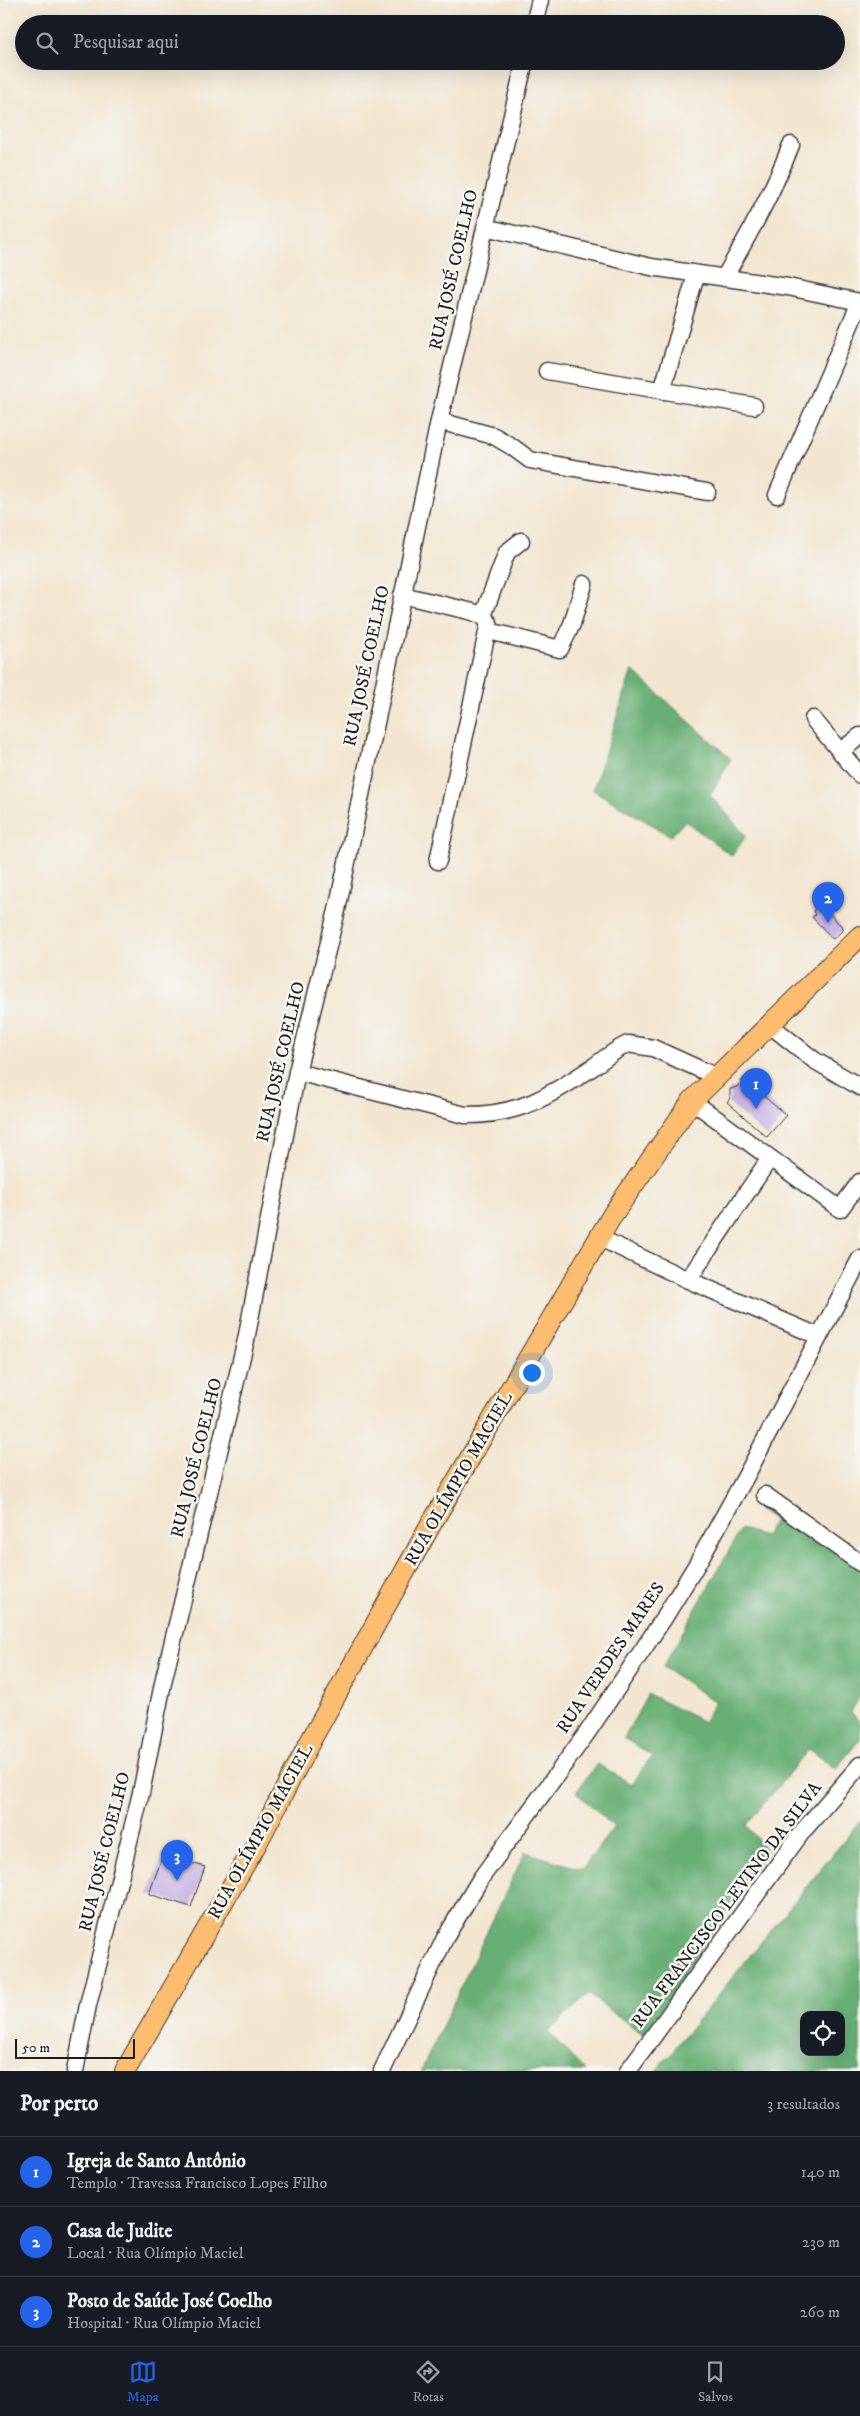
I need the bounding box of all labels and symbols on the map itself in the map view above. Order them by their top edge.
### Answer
street label: RUA JOSÉ COELHO [425,188,483,352]
street label: RUA JOSÉ COELHO [339,583,395,749]
pin: 2 [812,882,844,923]
street label: RUA JOSÉ COELHO [252,980,310,1144]
pin: 1 [740,1068,772,1109]
your location [519,1360,545,1386]
street label: RUA JOSÉ COELHO [166,1376,228,1540]
street label: RUA OLÍMPIO MACIEL [399,1388,518,1570]
street label: RUA VERDES MARES [552,1578,670,1738]
street label: RUA OLÍMPIO MACIEL [203,1740,318,1923]
street label: RUA JOSÉ COELHO [74,1770,136,1934]
street label: RUA FRANCISCO LEVINO DA SILVA [627,1777,827,2032]
pin: 3 [161,1840,193,1881]
scale bar [15,2036,135,2059]

